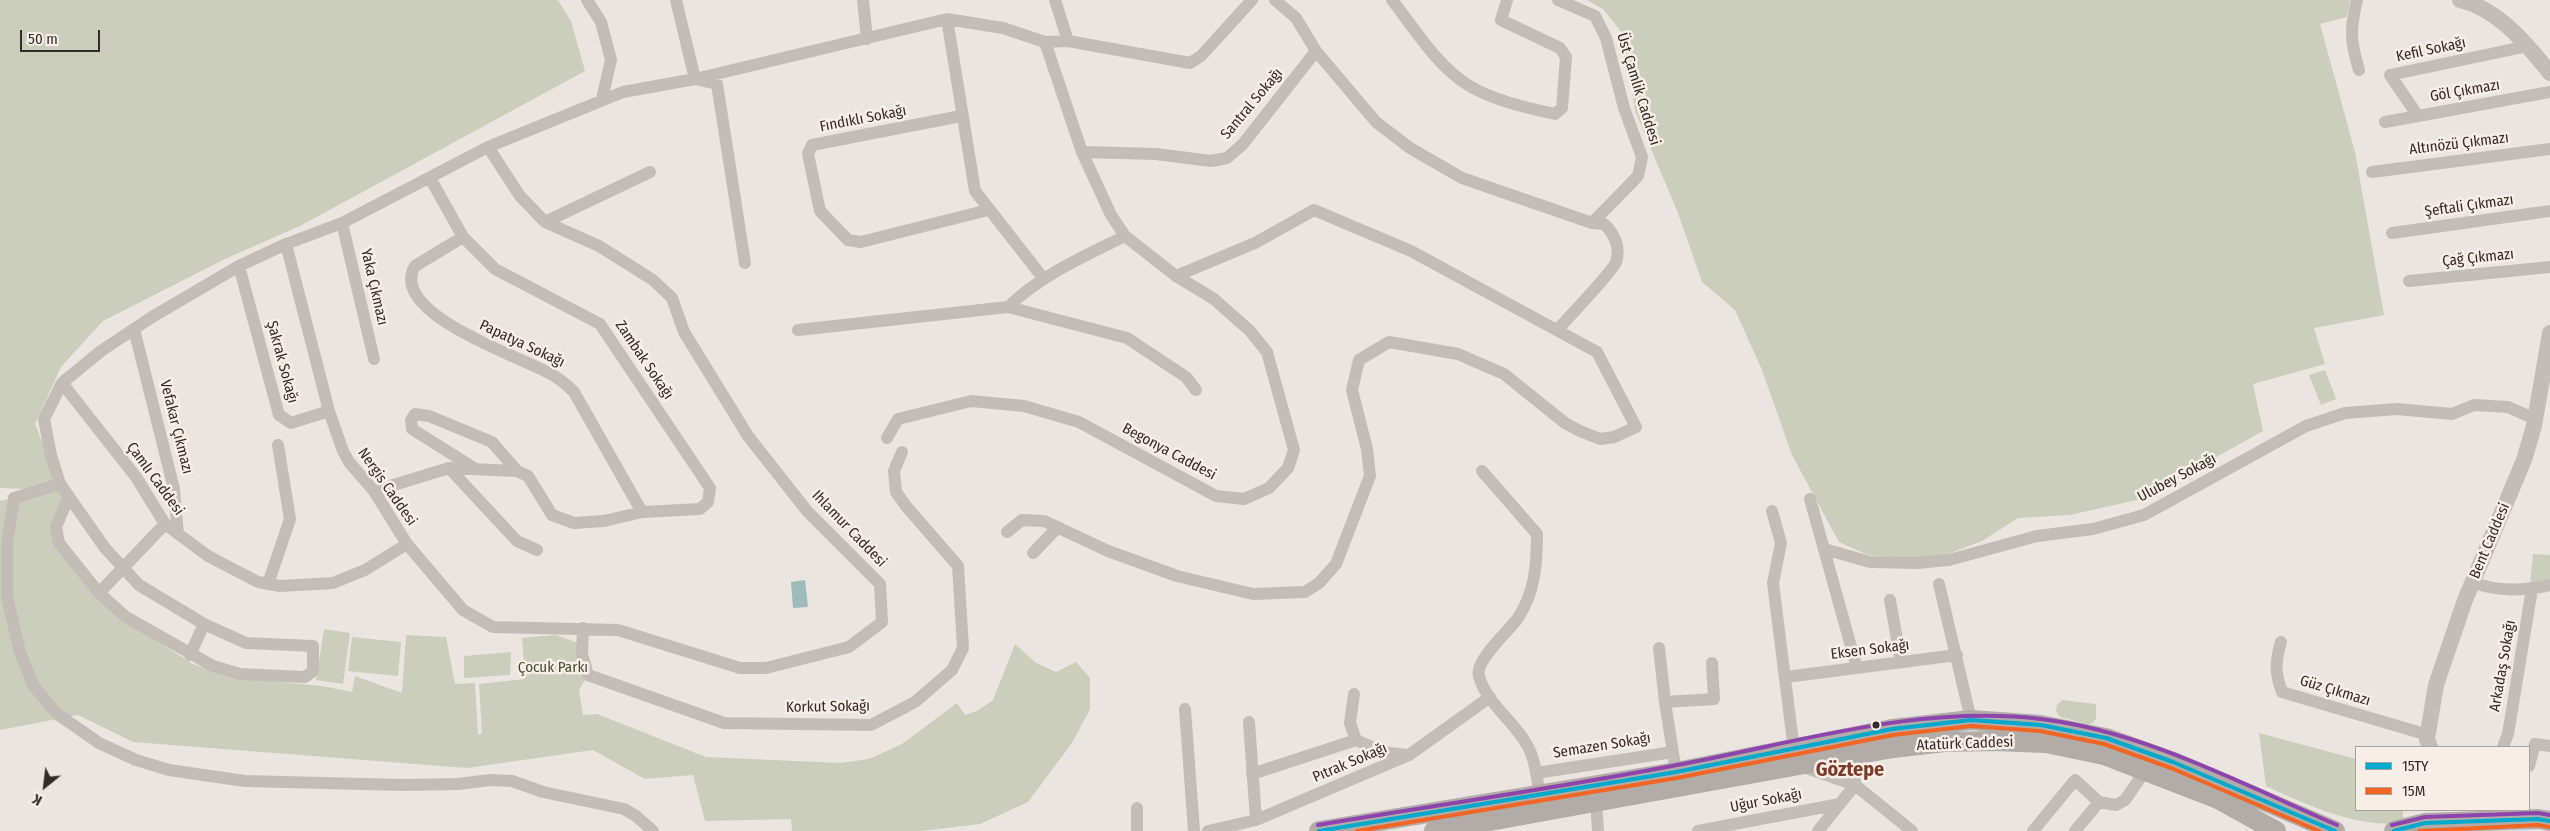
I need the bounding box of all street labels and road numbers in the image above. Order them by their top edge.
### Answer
street label: Üst Çamlik Caddesi [1612,31,1664,147]
street label: Kefil Sokağı [2395,34,2467,66]
street label: Santral Sokağı [1217,65,1287,143]
street label: Göl Çıkmazı [2429,76,2501,106]
street label: Fındıklı Sokağı [818,102,908,136]
street label: Altınözü Çıkmazı [2408,129,2510,159]
street label: Şeftali Çıkmazı [2423,191,2515,221]
street label: Çağ Çıkmazı [2441,245,2515,271]
street label: Yaka Çıkmazı [356,247,392,327]
street label: Papatya Sokağı [477,316,567,372]
street label: Zambak Sokağı [611,317,677,403]
street label: Şakrak Sokağı [262,319,302,405]
street label: Vefakar Çıkmazı [156,378,196,476]
street label: Begonya Caddesi [1119,420,1219,484]
street label: Çamlı Caddesi [122,439,188,519]
street label: Nergis Caddesi [354,445,420,529]
street label: Ulubey Sokağı [2135,450,2219,506]
street label: Ihlamur Caddesi [808,487,890,571]
street label: Bent Caddesi [2466,500,2514,582]
street label: Arkadaş Sokağı [2486,619,2520,713]
street label: Eksen Sokağı [1830,636,1910,664]
street label: Güz Çıkmazı [2298,672,2372,710]
street label: Korkut Sokağı [786,697,870,717]
street label: Semazen Sokağı [1552,729,1652,763]
street label: Atatürk Caddesi [1916,733,2014,755]
street label: Pıtrak Sokağı [1310,739,1390,787]
street label: Uğur Sokağı [1729,785,1803,817]

